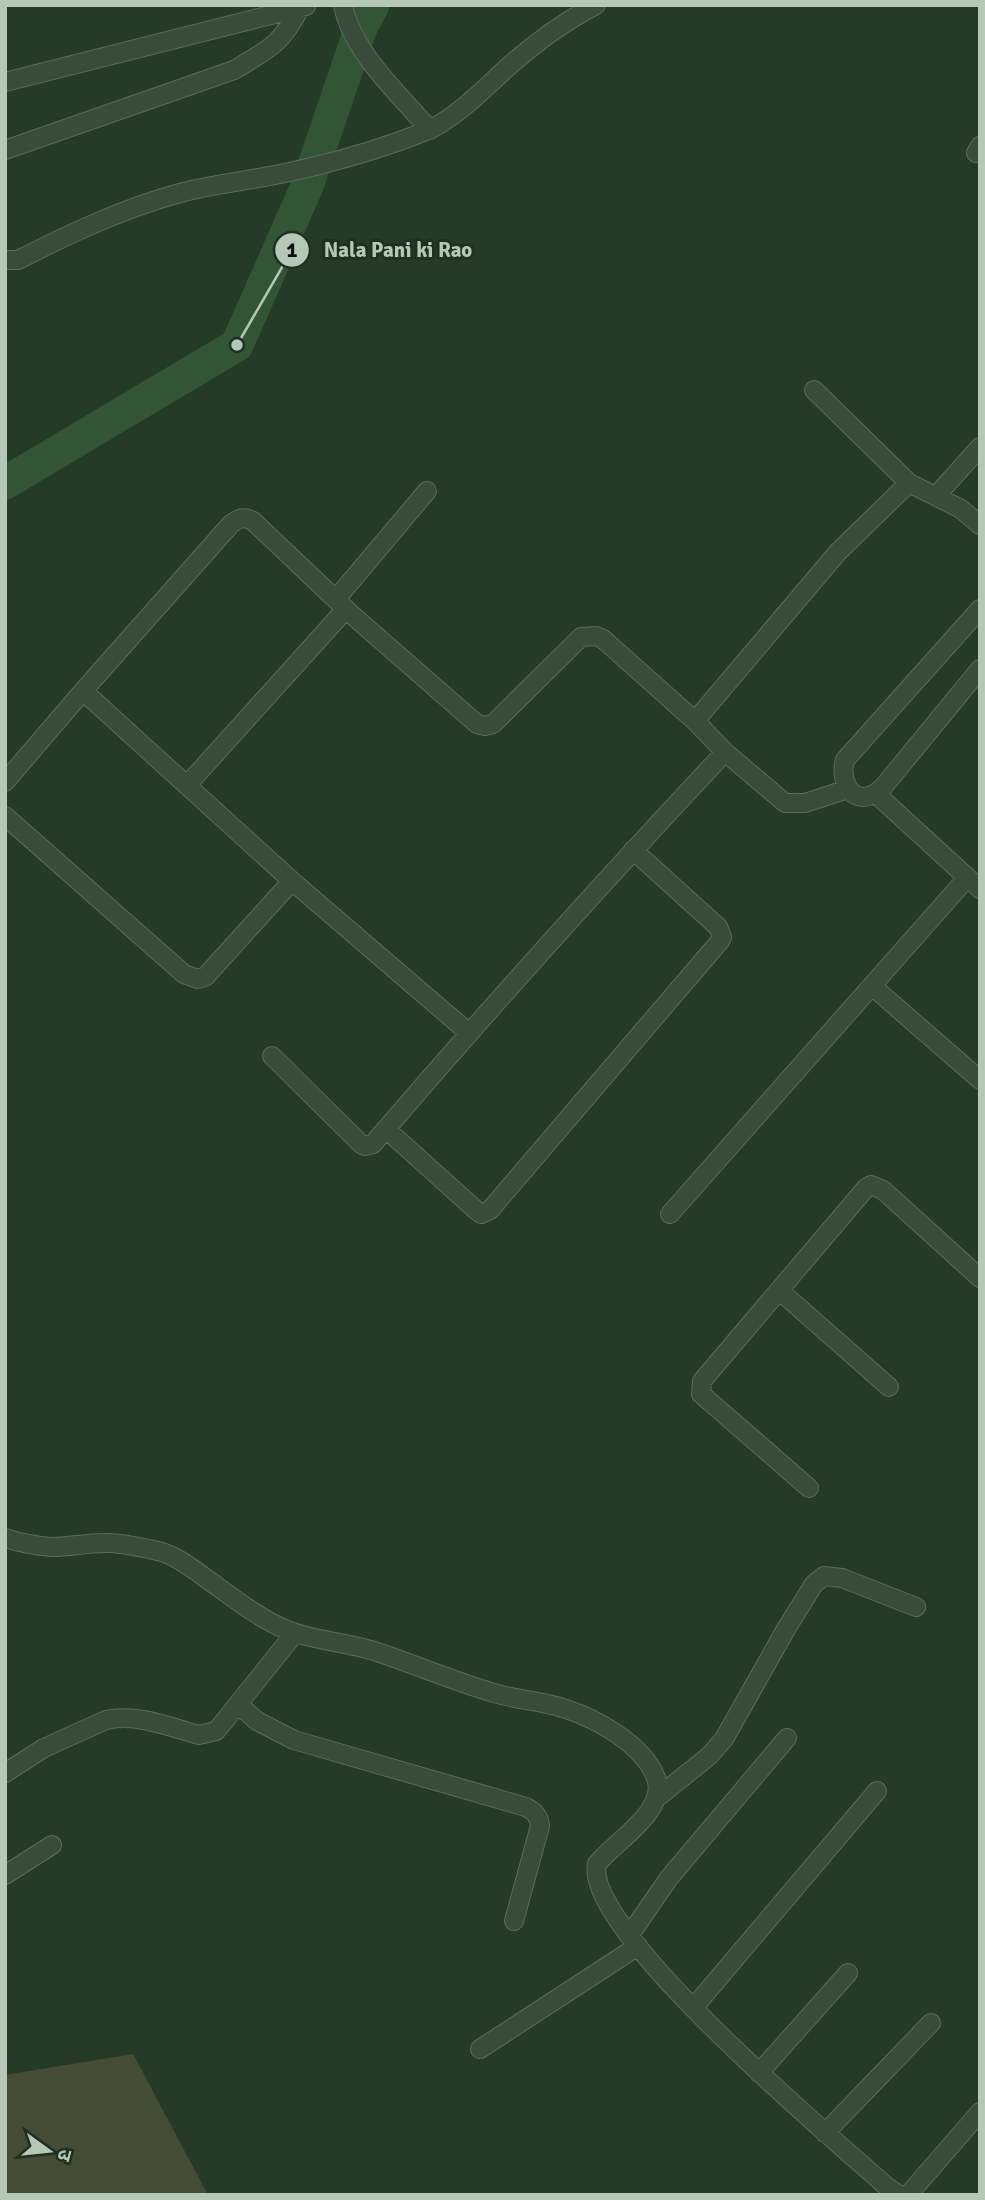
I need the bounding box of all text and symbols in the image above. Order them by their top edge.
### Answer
callout: Nala Pani ki Rao [274,229,486,271]
text: 1 [286,237,298,263]
text: Nala Pani ki Rao [324,237,472,263]
north arrow [14,2116,84,2186]
text: उ [51,2147,77,2164]

